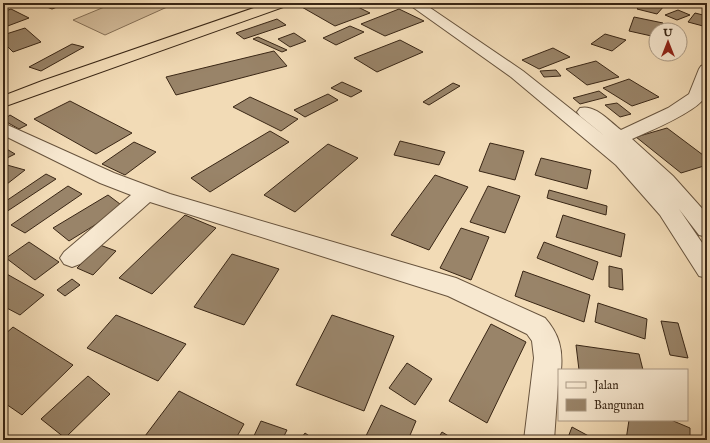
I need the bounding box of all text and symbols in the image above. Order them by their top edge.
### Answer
north arrow [648,22,688,62]
text: U [662,26,673,40]
legend [558,369,688,421]
text: Jalan [592,378,619,394]
text: Bangunan [594,398,645,413]

